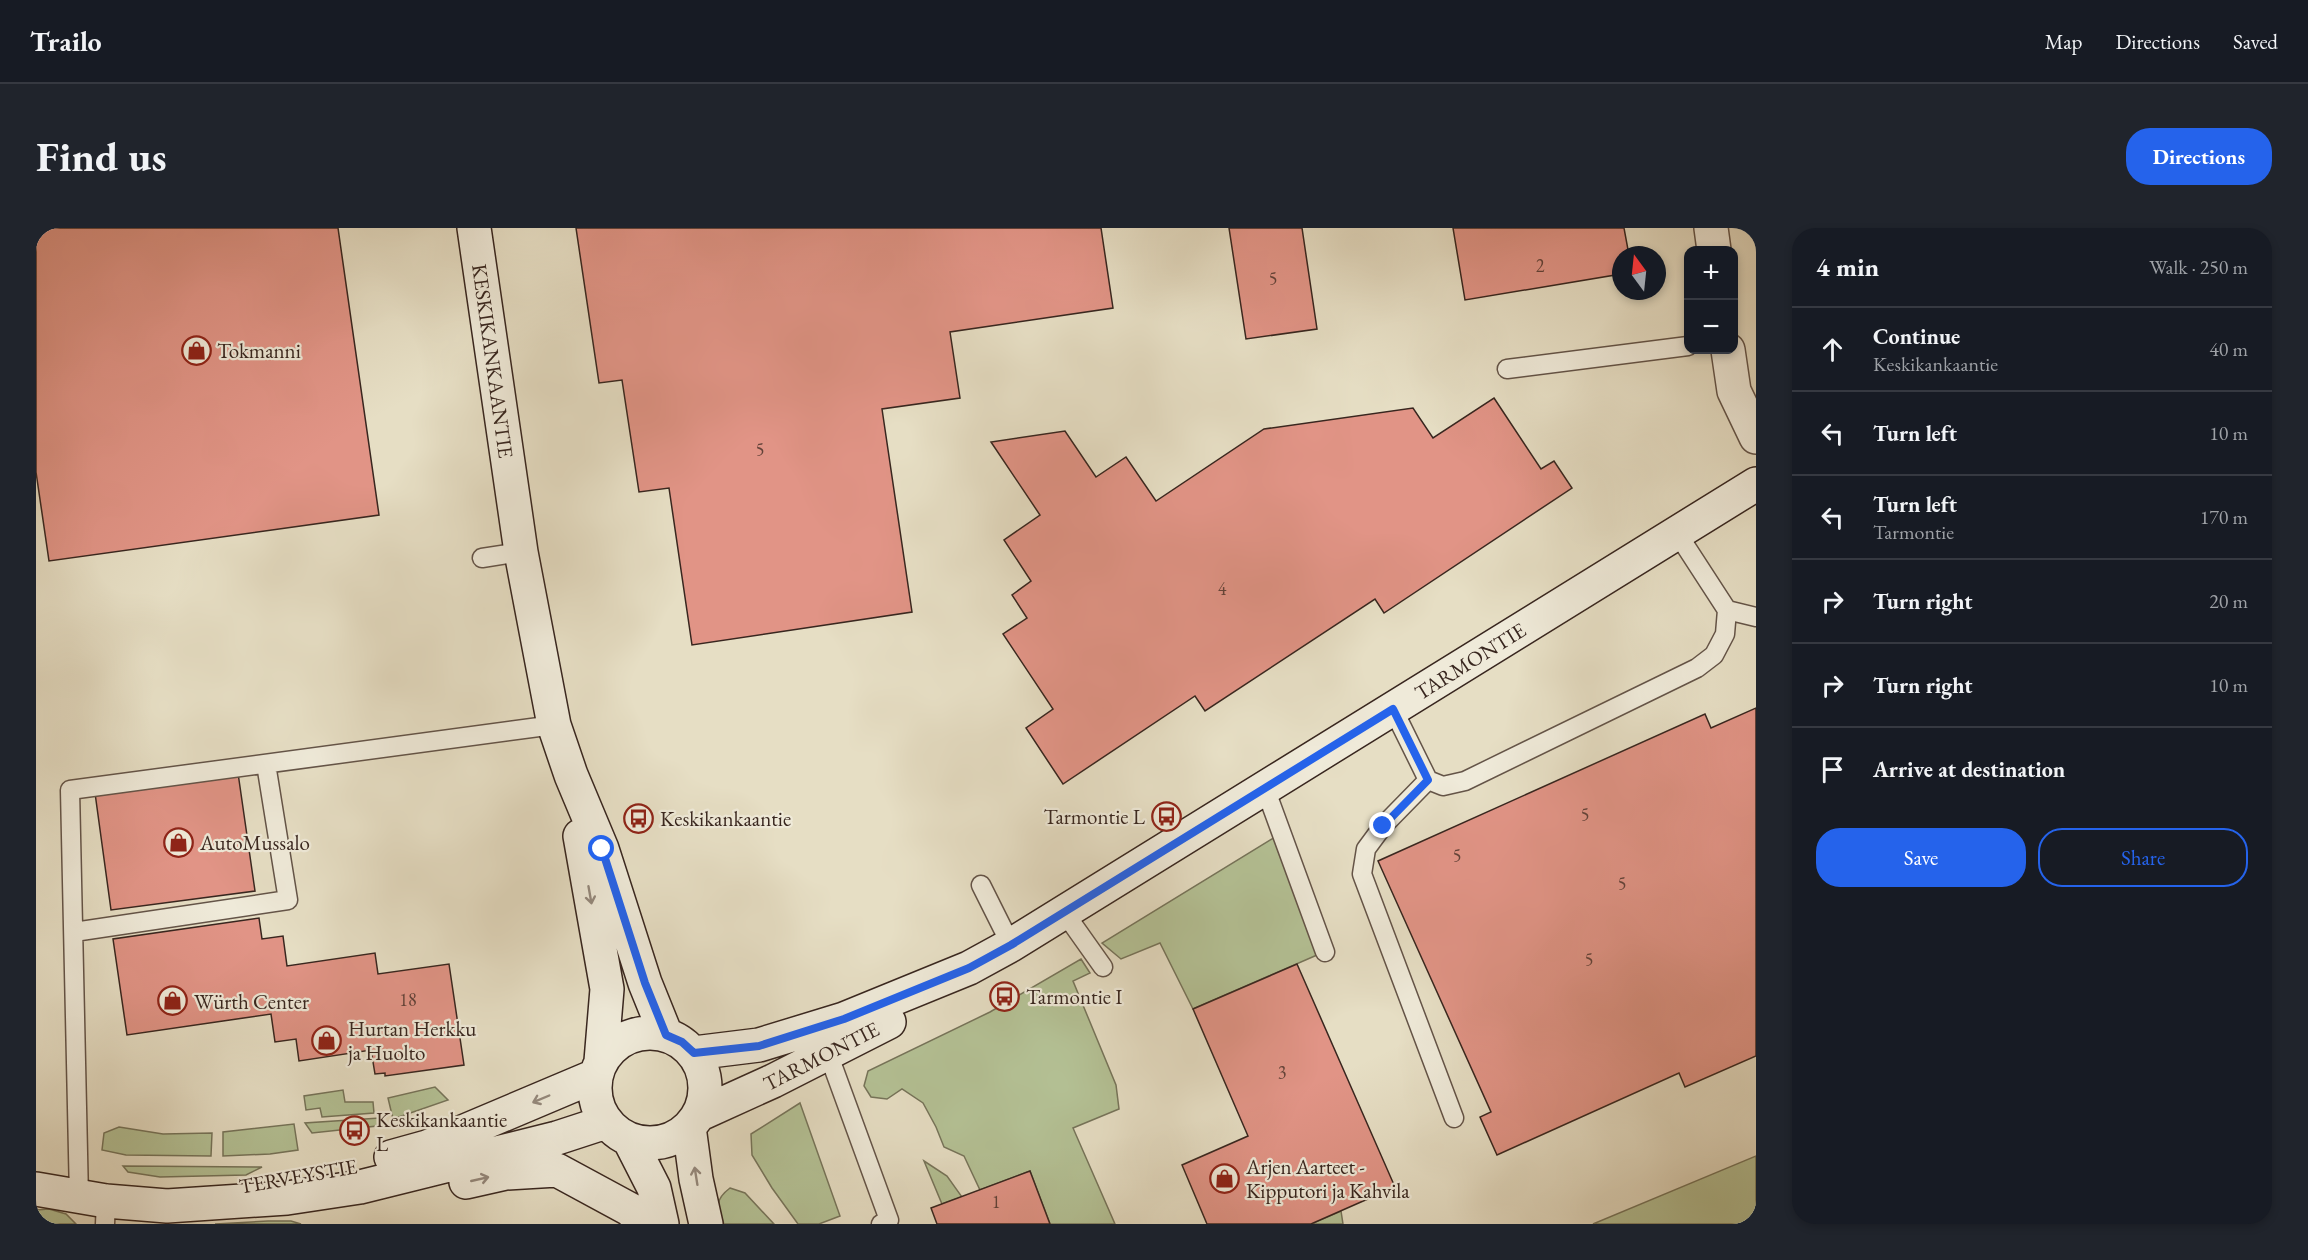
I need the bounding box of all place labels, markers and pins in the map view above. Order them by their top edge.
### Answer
shop icon: Tokmanni [180,334,212,366]
place label: Tokmanni [217,337,301,364]
bus stop icon: Tarmontie L [1150,800,1182,832]
bus stop icon: Keskikankaantie [623,802,655,834]
place label: Tarmontie L [1044,803,1146,830]
place label: Keskikankaantie [660,805,791,832]
shop icon: AutoMussalo [163,826,195,858]
place label: AutoMussalo [199,829,310,856]
bus stop icon: Tarmontie I [989,980,1021,1012]
place label: Tarmontie I [1026,983,1122,1010]
shop icon: Würth Center [157,985,189,1017]
place label: Würth Center [194,988,309,1015]
place label: Hurtan Herkku ja Huolto [347,1015,476,1066]
shop icon: Hurtan Herkku ja Huolto [311,1024,343,1056]
place label: Keskikankaantie L [376,1106,507,1157]
bus stop icon: Keskikankaantie L [339,1115,371,1147]
place label: Arjen Aarteet - Kipputori ja Kahvila [1245,1153,1410,1204]
shop icon: Arjen Aarteet - Kipputori ja Kahvila [1209,1162,1241,1194]

